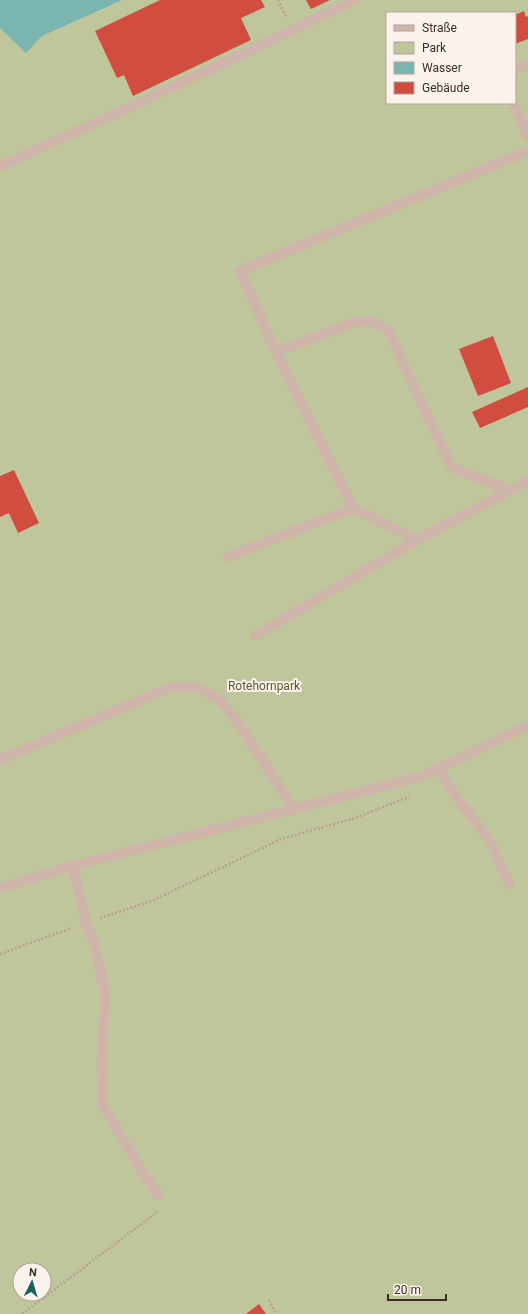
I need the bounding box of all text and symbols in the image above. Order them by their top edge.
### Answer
legend [386,12,516,104]
text: Straße [422,21,457,35]
text: Park [422,41,447,55]
text: Wasser [422,61,462,75]
text: Gebäude [422,81,470,95]
park label: Rotehornpark [228,679,301,693]
north arrow [12,1262,52,1302]
text: N [28,1266,37,1279]
scale bar [388,1276,446,1302]
text: 20 m [394,1283,421,1297]

